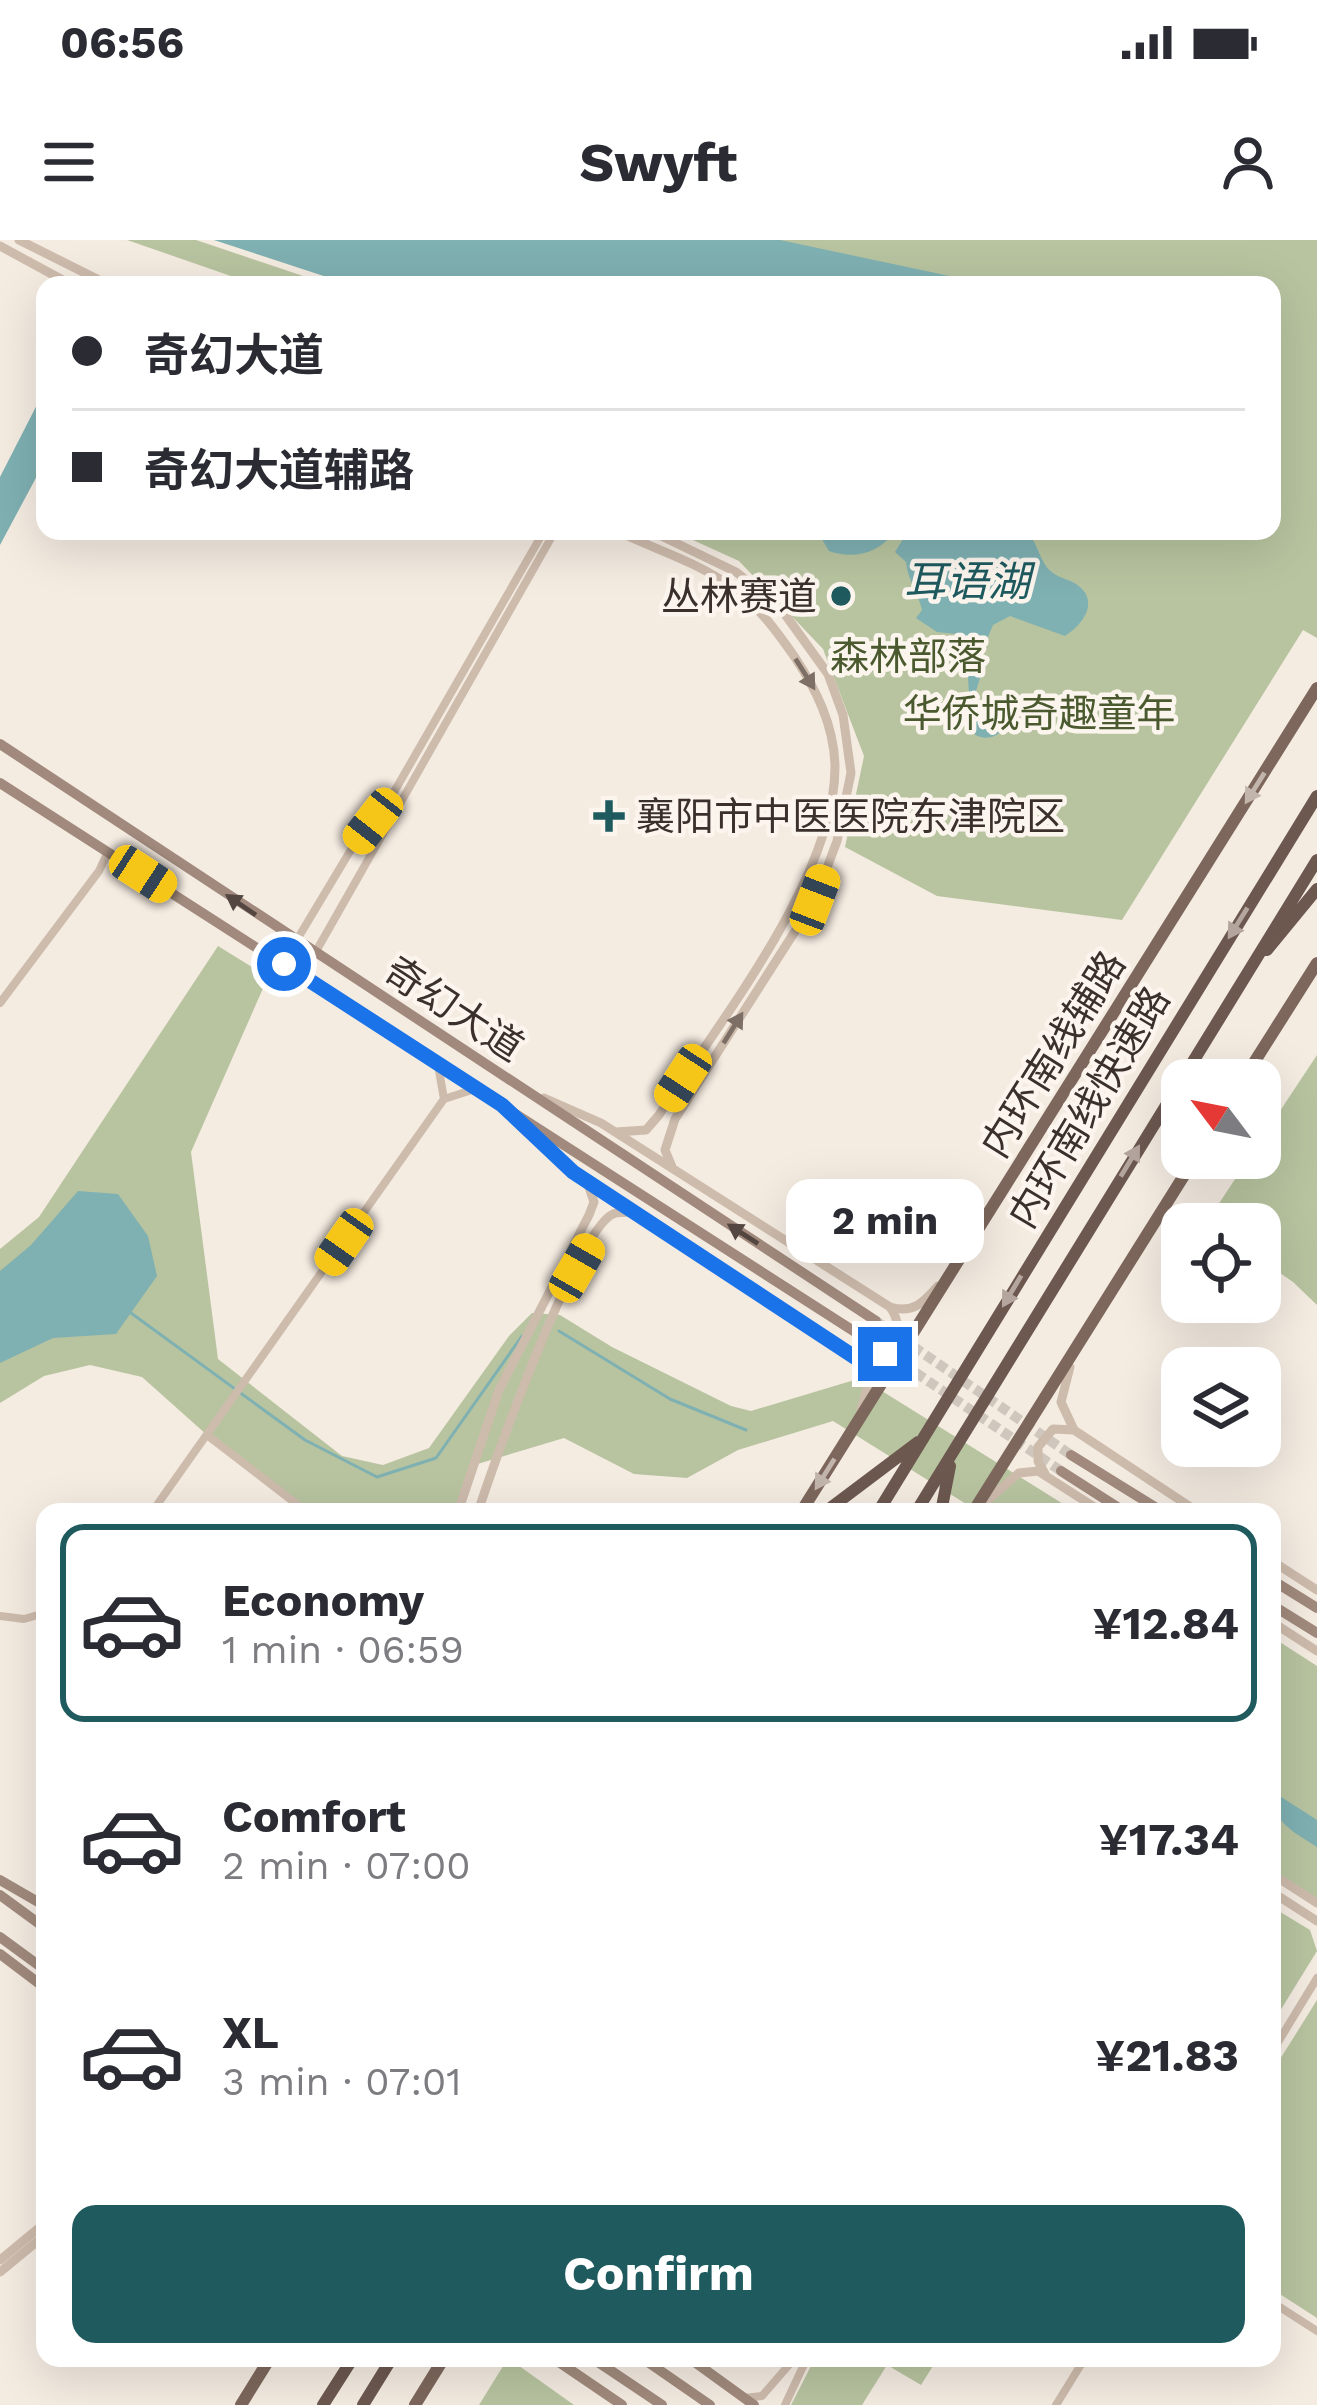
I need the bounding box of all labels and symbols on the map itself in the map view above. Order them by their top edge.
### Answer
water label: 耳语湖 [904,557,1036,606]
place label: 丛林赛道 [661,574,817,619]
marker: 丛林赛道 [828,583,854,609]
park label: 森林部落 [830,634,986,679]
one-way arrow [793,658,815,691]
park label: 华侨城奇趣童年 [902,691,1176,736]
one-way arrow [1245,771,1267,804]
car [337,782,409,860]
place label: 襄阳市中医医院东津院区 [636,794,1065,839]
marker: 襄阳市中医医院东津院区 [593,800,625,832]
car [103,839,183,909]
car [785,860,845,940]
one-way arrow [225,894,258,916]
one-way arrow [1228,906,1249,940]
route start [257,937,311,991]
street label: 内环南线辅路 [972,943,1134,1165]
street label: 奇幻大道 [376,948,532,1070]
street label: 内环南线快速路 [999,978,1179,1236]
one-way arrow [721,1012,743,1045]
car [648,1038,718,1118]
north arrow [1161,1059,1281,1179]
one-way arrow [1119,1144,1140,1178]
callout: 2 min [786,1180,984,1264]
car [309,1202,379,1282]
one-way arrow [727,1223,760,1245]
car [543,1228,611,1308]
one-way arrow [1002,1274,1023,1308]
route end [858,1327,912,1381]
one-way arrow [815,1457,836,1491]

